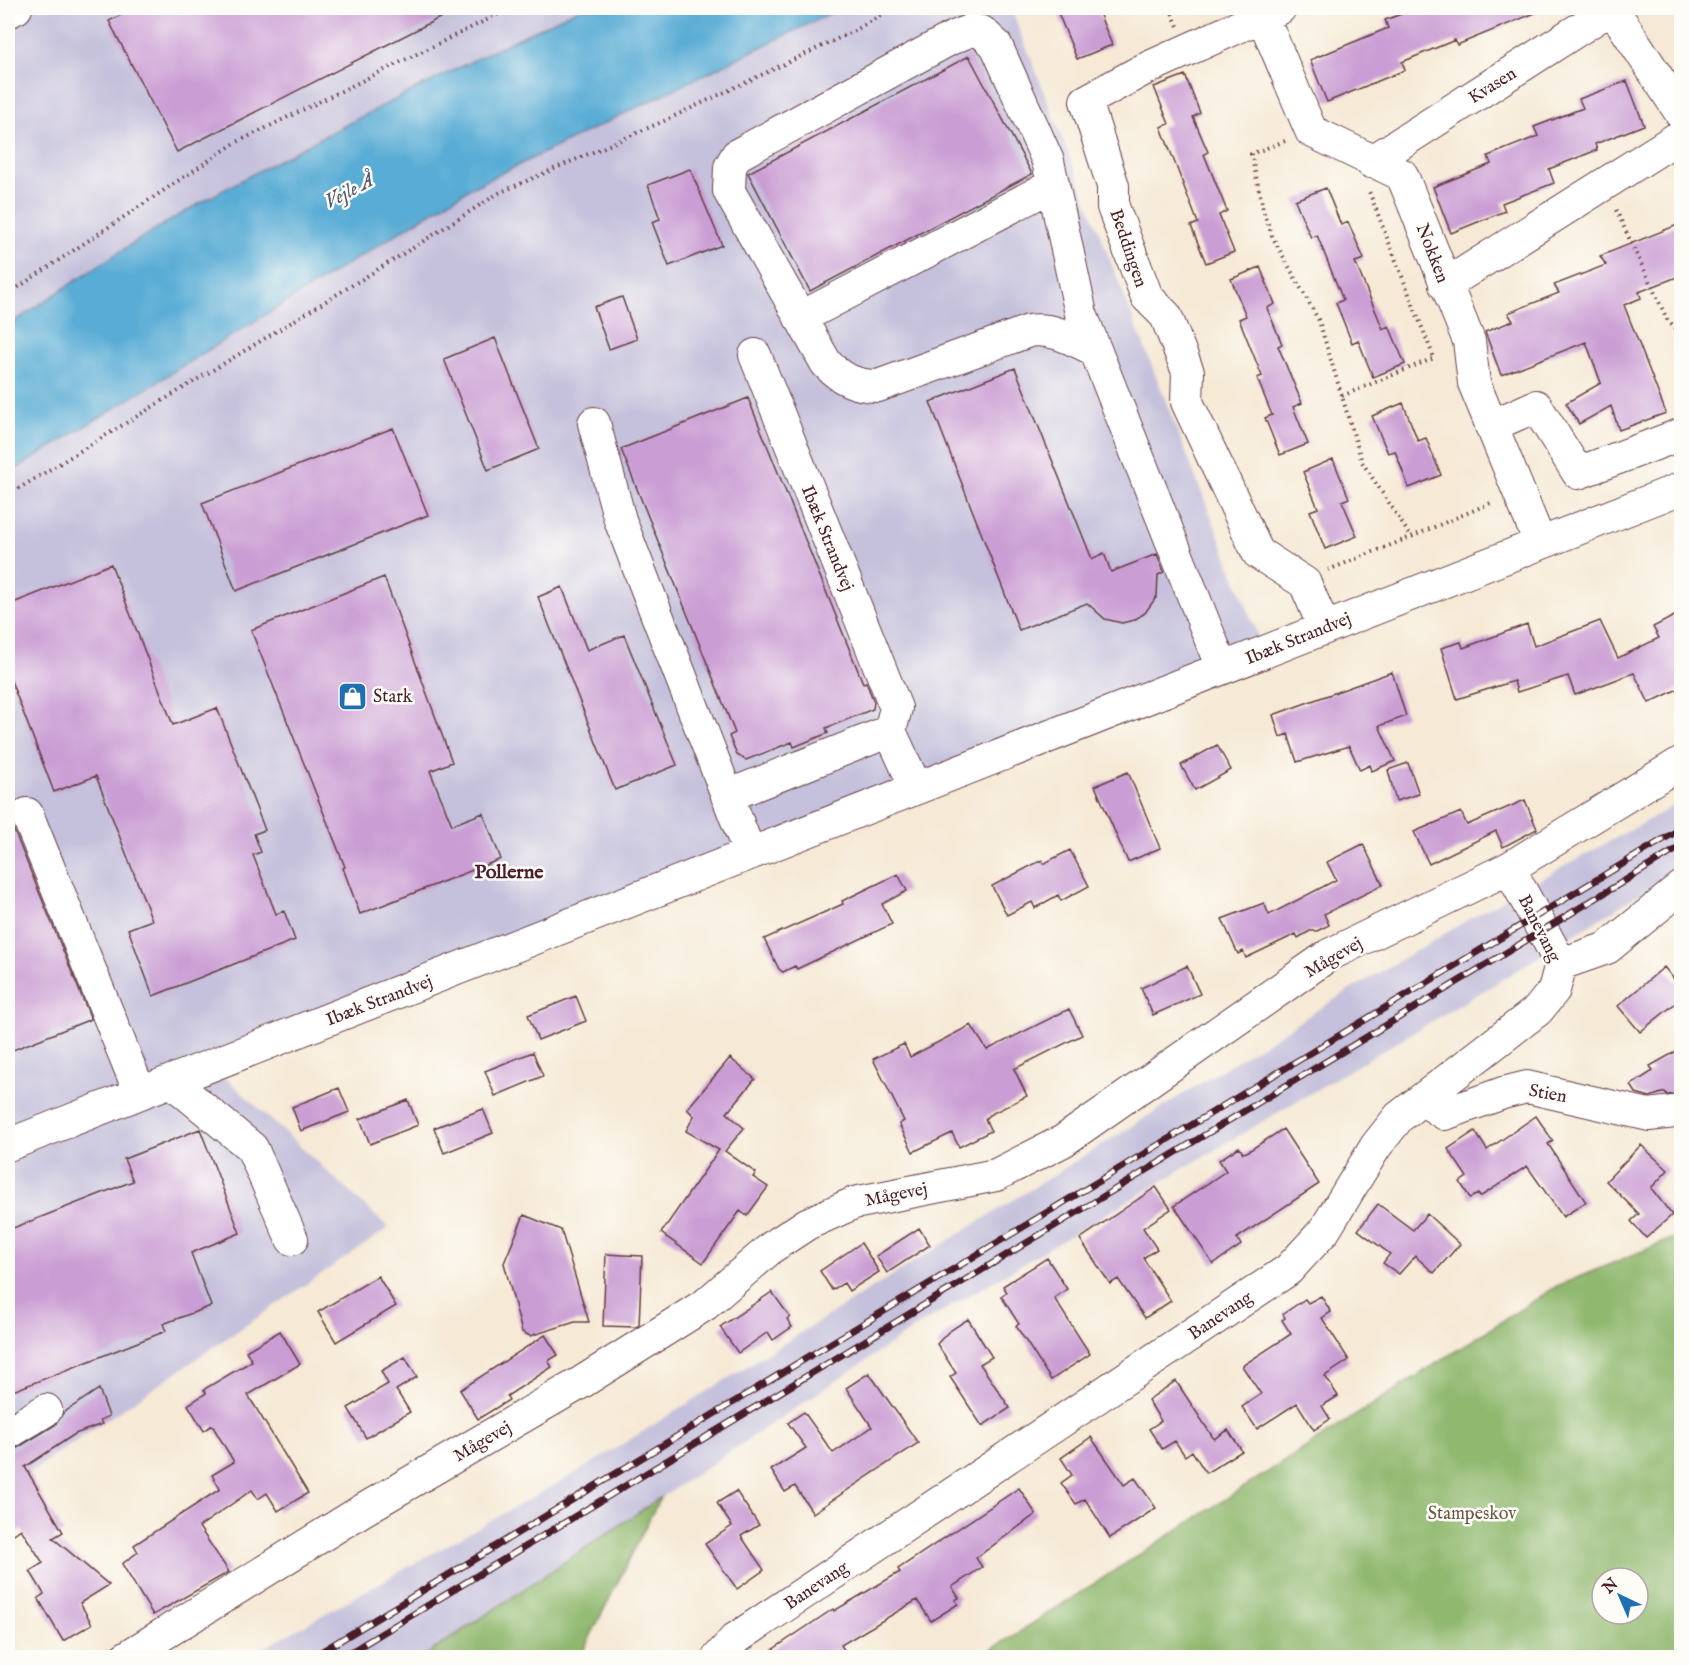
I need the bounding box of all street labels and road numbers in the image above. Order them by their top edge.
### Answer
street label: Kvasen [1464,62,1521,110]
street label: Beddingen [1103,206,1152,291]
street label: Nokken [1410,221,1454,287]
street label: Ibæk Strandvej [795,482,858,595]
street label: Ibæk Strandvej [1242,608,1355,671]
street label: Banevang [1512,891,1565,966]
street label: Mågevej [1301,933,1367,984]
street label: Ibæk Strandvej [323,971,436,1032]
street label: Stien [1527,1080,1569,1109]
street label: Mågevej [863,1178,929,1213]
street label: Banevang [1184,1286,1258,1346]
street label: Mågevej [450,1417,516,1468]
street label: Banevang [780,1556,854,1616]

